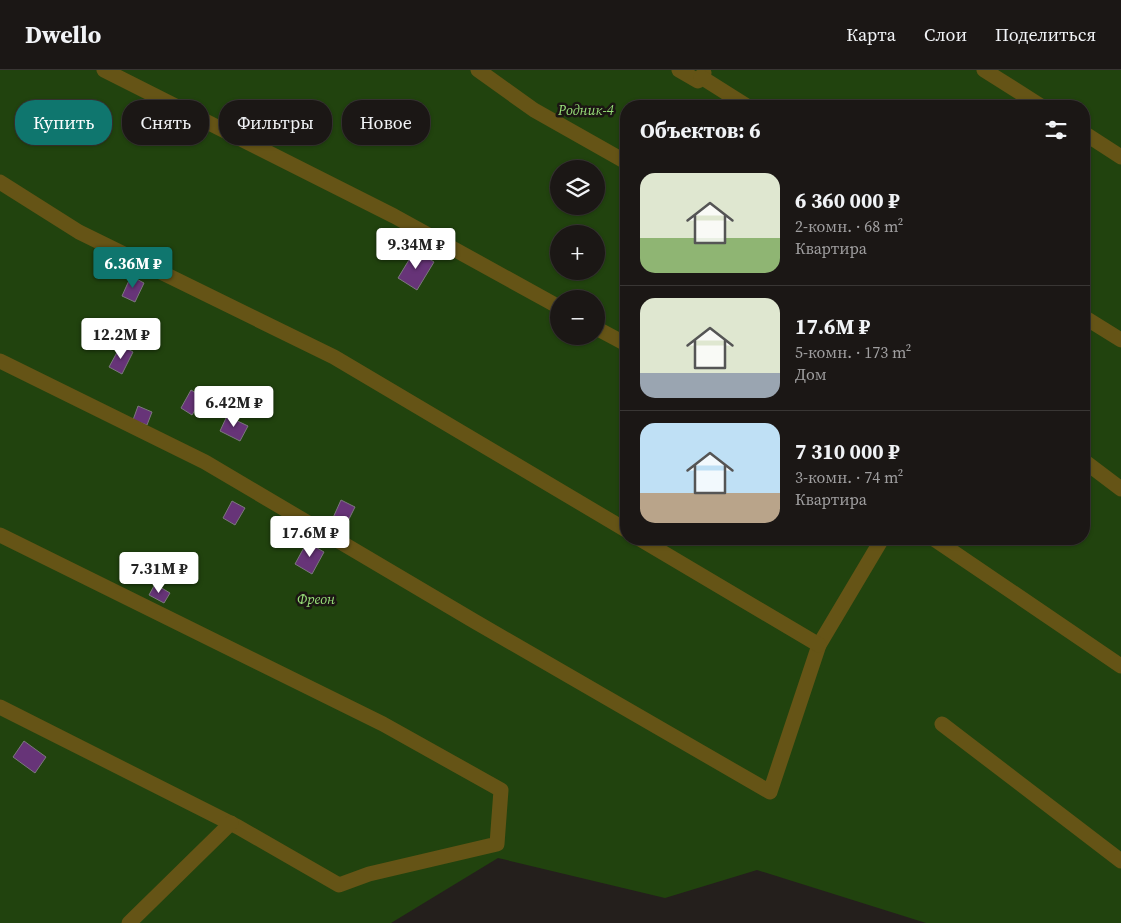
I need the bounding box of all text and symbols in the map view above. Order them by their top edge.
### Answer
text: Dwello [25,18,101,51]
text: Карта [846,22,896,47]
text: Слои [924,22,967,47]
text: Поделиться [995,22,1096,47]
chip: Купить [15,100,112,145]
chip: Снять [122,100,209,145]
chip: Фильтры [219,100,332,145]
chip: Новое [342,100,430,145]
park label: Родник-4 [557,100,614,120]
text: Объектов: 6 [640,116,761,145]
icon: filters [1042,116,1070,144]
map controls [550,160,605,345]
button: layers [550,160,605,215]
text: 6 360 000 ₽ [795,186,900,215]
icon: home [680,193,740,253]
text: 2-комн. · 68 m² [795,215,903,237]
button: + [550,225,605,280]
pin: 9.34M ₽ [370,228,462,270]
text: 9.34M ₽ [387,233,445,255]
text: Квартира [795,237,867,259]
pin: 6.36M ₽ [87,246,179,289]
text: 6.36M ₽ [104,252,162,274]
button: − [550,290,605,345]
text: 17.6M ₽ [795,312,870,341]
pin: 12.2M ₽ [75,318,167,360]
icon: home [680,318,740,378]
text: 12.2M ₽ [92,323,150,345]
text: 5-комн. · 173 m² [795,341,911,363]
text: Дом [795,363,827,385]
pin: 6.42M ₽ [188,386,280,428]
text: 6.42M ₽ [205,391,263,413]
text: 7 310 000 ₽ [795,437,900,466]
icon: home [680,443,740,503]
text: 3-комн. · 74 m² [795,466,903,488]
text: Квартира [795,488,867,510]
pin: 17.6M ₽ [264,516,356,558]
text: 17.6M ₽ [281,521,339,543]
pin: 7.31M ₽ [113,552,205,594]
text: 7.31M ₽ [130,557,188,579]
park label: Фреон [297,589,335,609]

